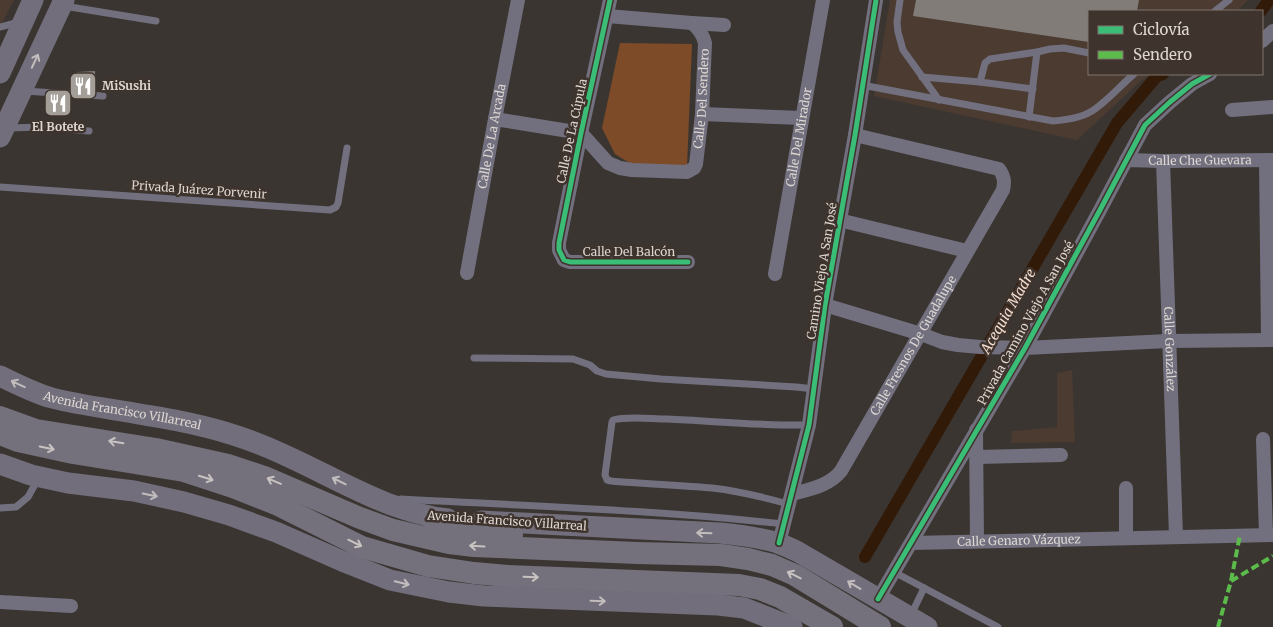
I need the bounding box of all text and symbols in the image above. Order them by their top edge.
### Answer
legend [1088,10,1263,75]
text: Ciclovía [1133,20,1190,39]
text: Sendero [1133,45,1192,64]
street label: Calle Del Sendero [690,48,712,149]
one-way arrow [31,54,41,69]
restaurant icon: MiSushi [68,71,98,101]
street label: Calle De La Cúpula [553,77,590,185]
place label: MiSushi [102,78,151,93]
street label: Calle De La Arcada [474,82,509,190]
street label: Calle Del Mirador [782,86,815,188]
restaurant icon: El Botete [43,88,73,118]
place label: El Botete [32,119,85,134]
street label: Calle Che Guevara [1148,152,1252,168]
street label: Privada Juárez Porvenir [131,177,268,202]
street label: Camino Viejo A San José [803,201,840,341]
street label: Privada Camino Viejo A San José [974,238,1077,407]
street label: Calle Del Balcón [583,244,675,259]
water label: Acequia Madre [976,265,1040,358]
street label: Calle Fresnos De Guadalupe [867,273,959,418]
street label: Calle González [1161,306,1179,392]
one-way arrow [11,379,26,389]
street label: Avenida Francisco Villarreal [41,388,203,433]
one-way arrow [108,437,124,447]
one-way arrow [38,443,54,453]
one-way arrow [198,474,214,484]
one-way arrow [267,475,282,485]
one-way arrow [332,476,347,486]
one-way arrow [142,491,158,500]
street label: Avenida Francisco Villarreal [426,507,588,534]
one-way arrow [696,528,712,537]
street label: Calle Genaro Vázquez [957,531,1081,549]
one-way arrow [347,539,362,548]
one-way arrow [469,541,485,550]
one-way arrow [787,570,802,579]
one-way arrow [522,572,538,581]
one-way arrow [394,579,410,588]
one-way arrow [848,580,862,590]
one-way arrow [590,596,606,605]

